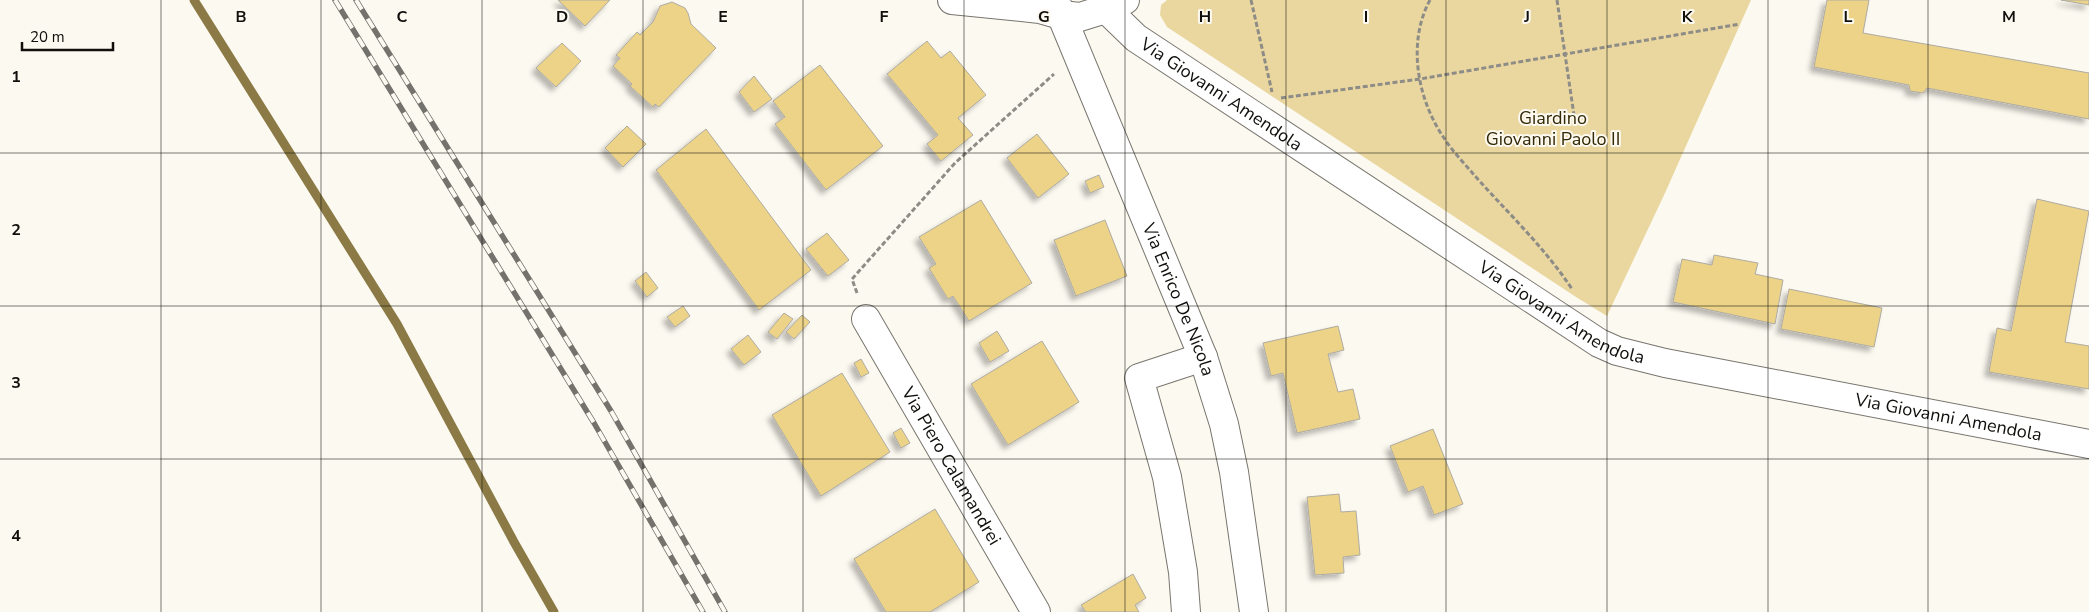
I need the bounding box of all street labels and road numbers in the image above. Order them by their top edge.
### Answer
street label: Via Giovanni Amendola [1135,32,1307,156]
street label: Via Enrico De Nicola [1136,218,1220,379]
street label: Via Giovanni Amendola [1473,254,1647,369]
street label: Via Piero Calamandrei [896,382,1007,549]
street label: Via Giovanni Amendola [1852,387,2044,447]

